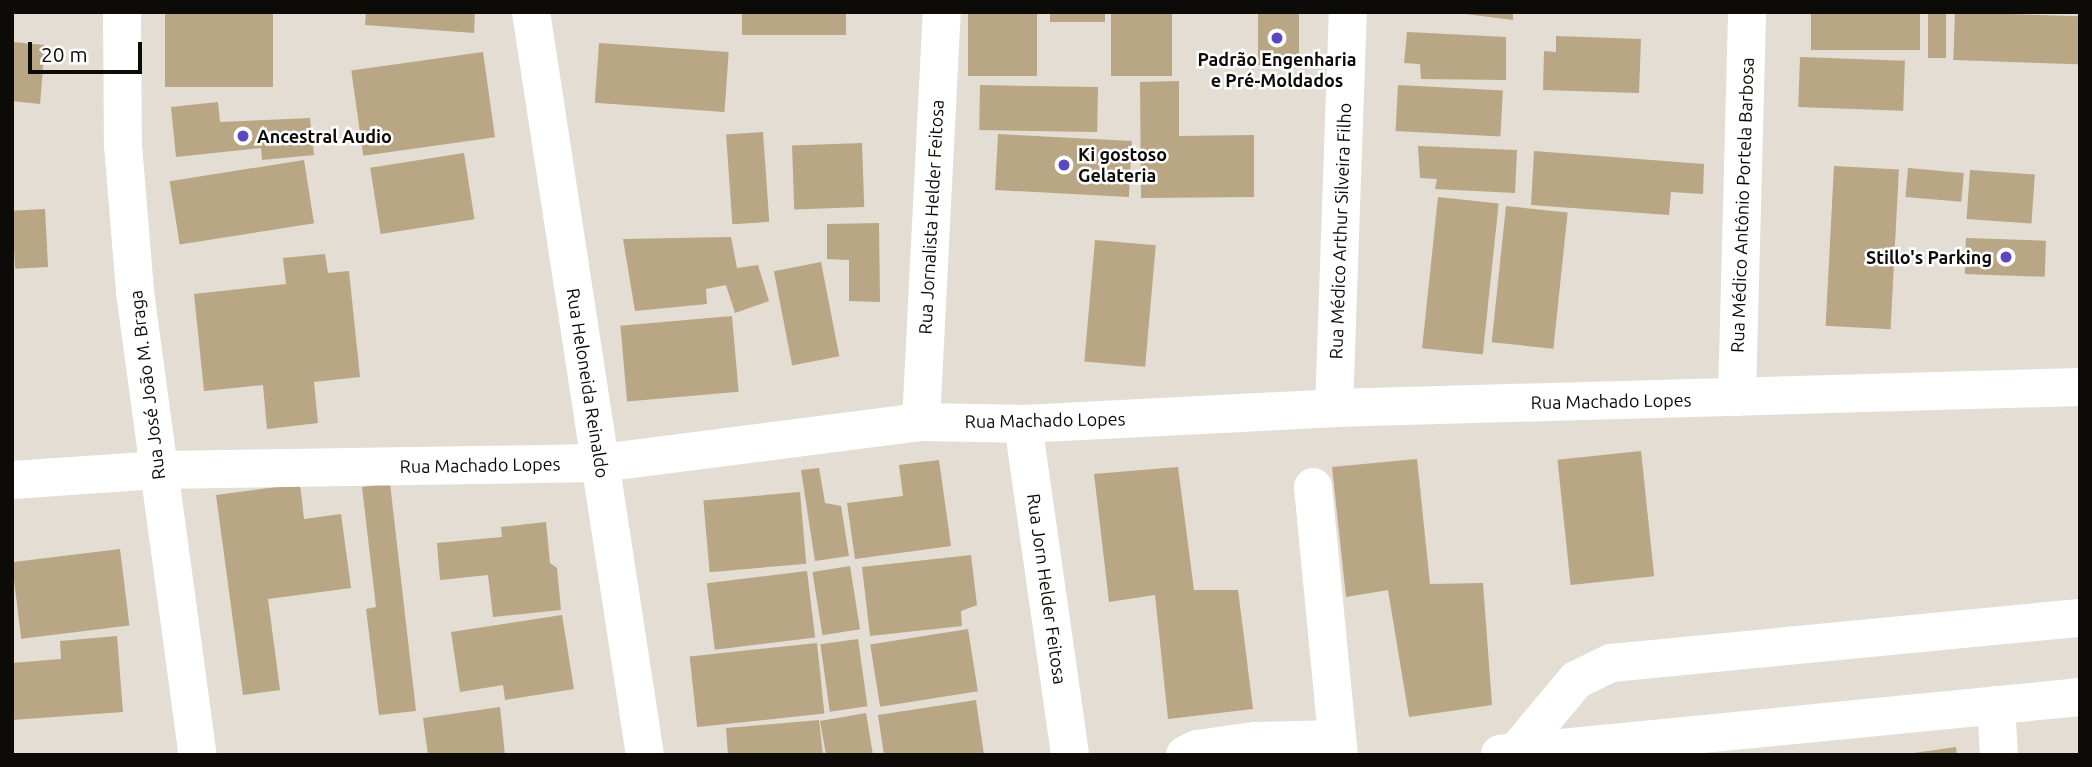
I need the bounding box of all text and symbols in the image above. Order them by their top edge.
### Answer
scale bar [32,28,145,72]
marker: Padrão Engenharia e Pré-Moldados [1269,30,1285,46]
text: 20 m [41,42,88,66]
place label: Padrão Engenharia e Pré-Moldados [1198,49,1356,92]
street label: Rua Médico Antônio Portela Barbosa [1726,57,1758,353]
street label: Rua Jornalista Helder Feitosa [914,99,948,335]
street label: Rua Médico Arthur Silveira Filho [1325,102,1355,360]
place label: Ancestral Audio [257,125,392,147]
marker: Ancestral Audio [235,128,251,144]
place label: Ki gostoso Gelateria [1078,144,1167,186]
marker: Ki gostoso Gelateria [1056,157,1072,173]
place label: Stillo's Parking [1866,246,1992,268]
marker: Stillo's Parking [1998,249,2014,265]
street label: Rua Heloneida Reinaldo [562,287,614,479]
street label: Rua José João M. Braga [125,289,169,481]
street label: Rua Machado Lopes [1530,389,1692,413]
street label: Rua Machado Lopes [964,408,1126,432]
street label: Rua Machado Lopes [399,453,561,477]
street label: Rua Jorn Helder Feitosa [1023,492,1071,686]

